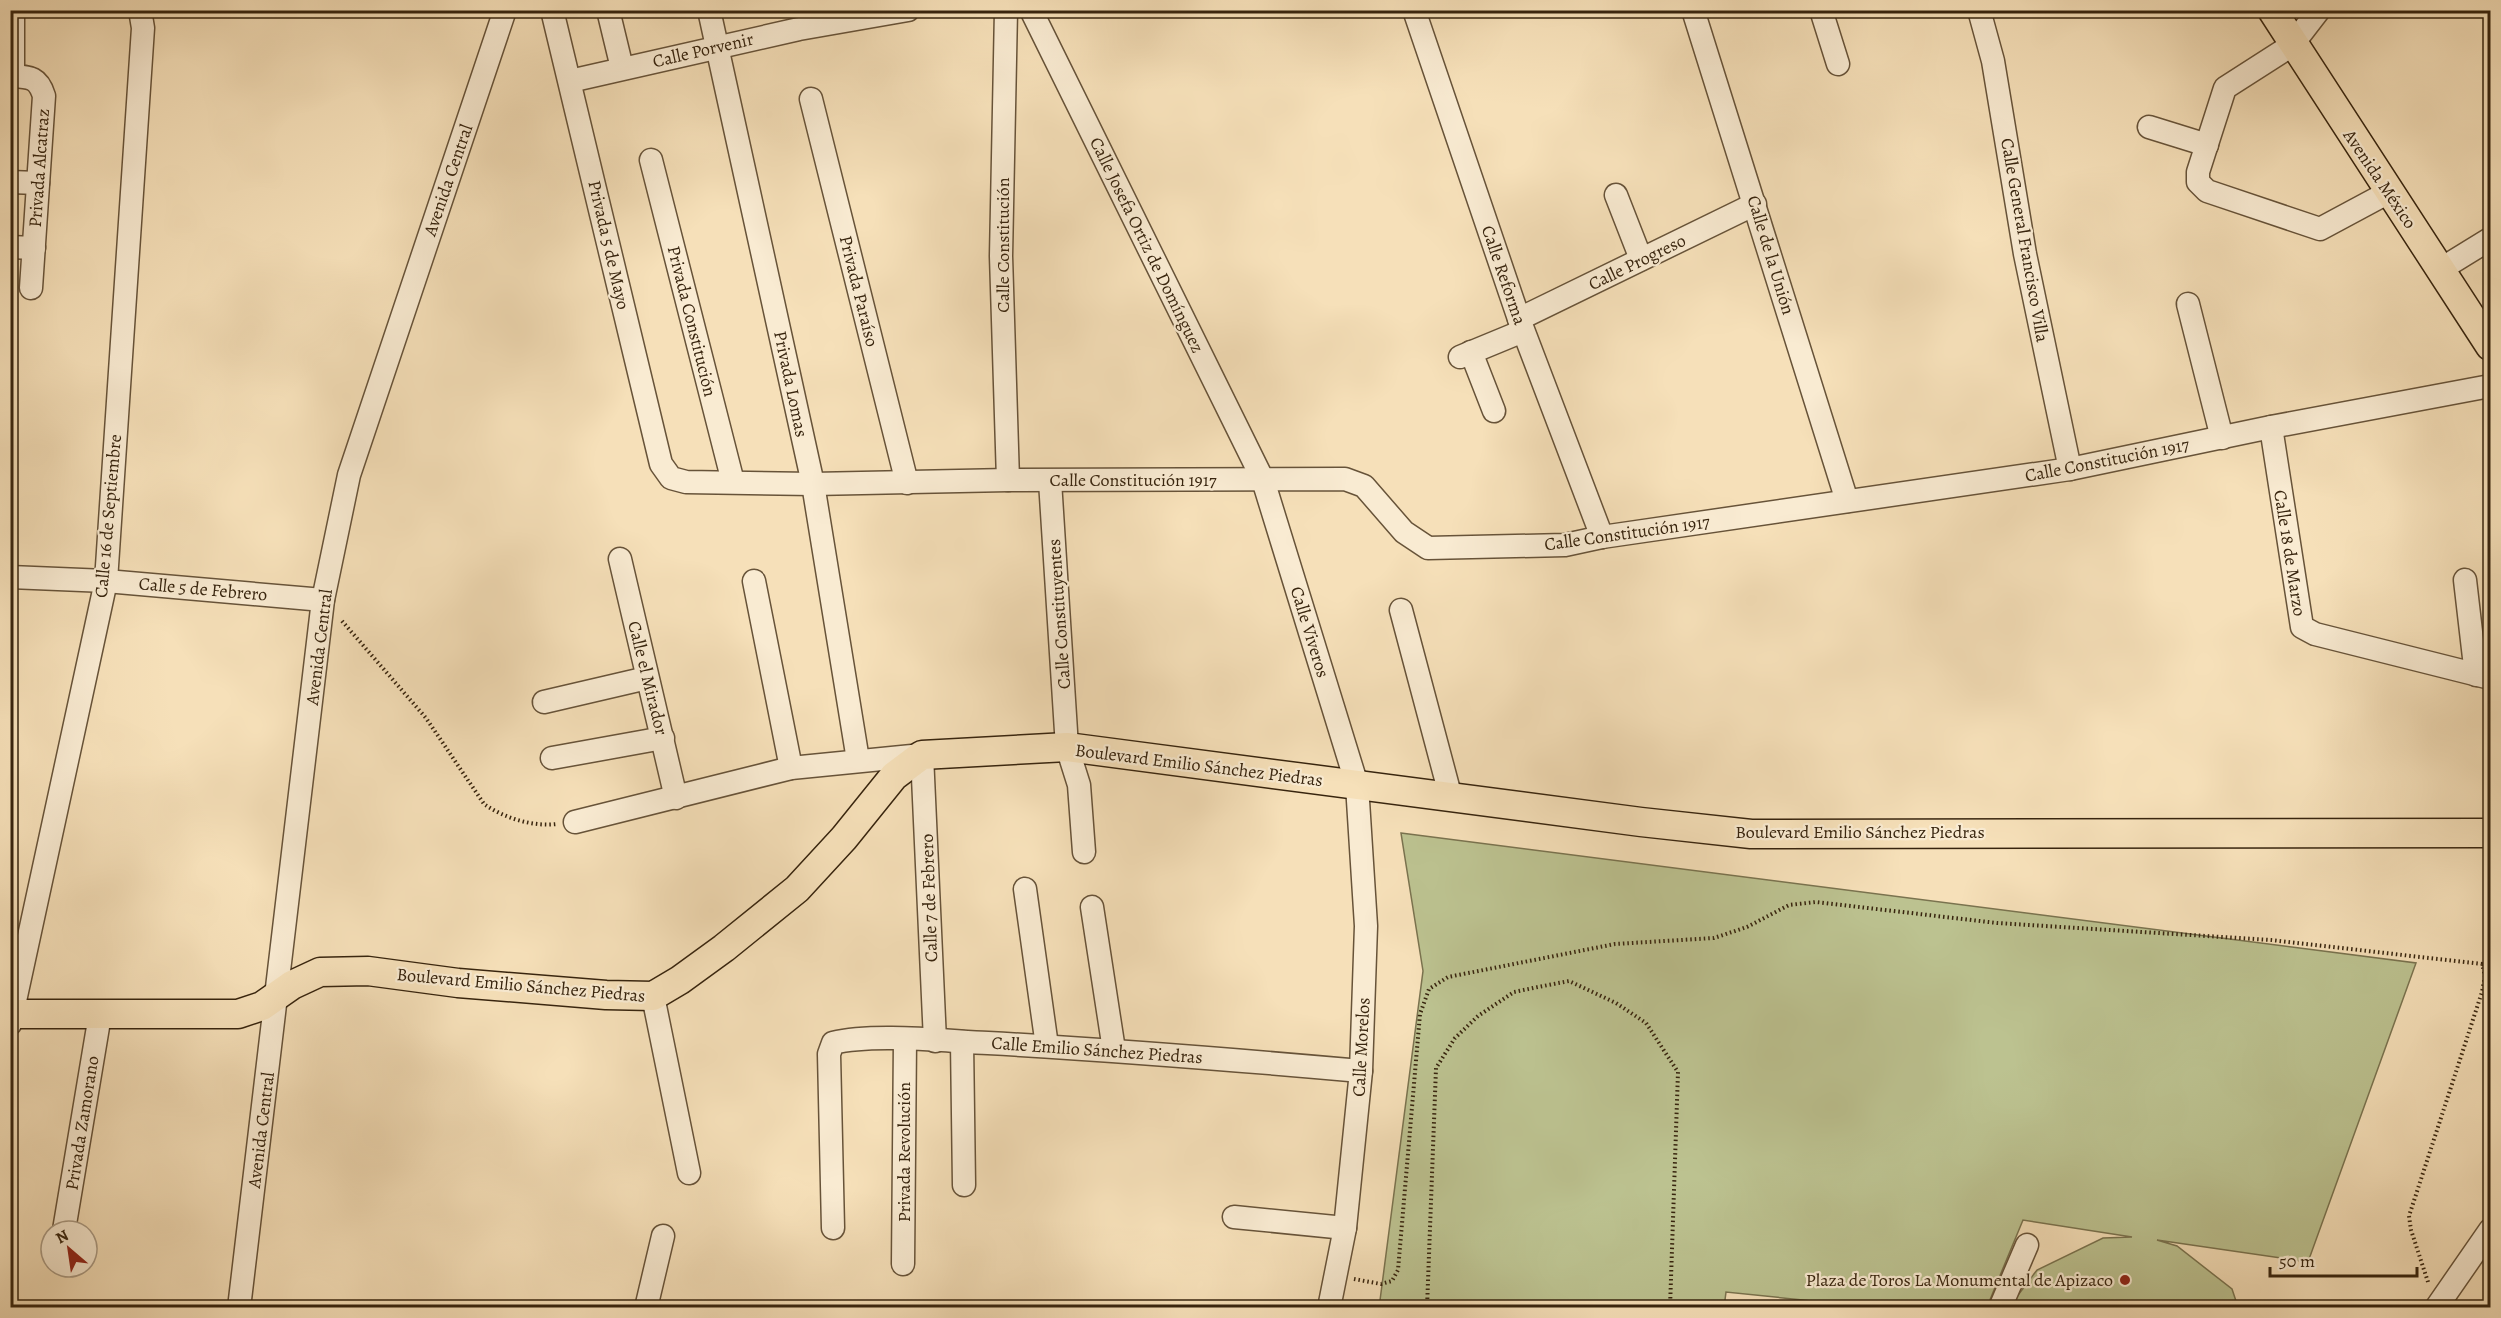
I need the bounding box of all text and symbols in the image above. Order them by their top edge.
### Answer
street label: Calle Porvenir [650,27,756,73]
street label: Privada Alcatraz [23,108,55,228]
street label: Avenida Central [417,120,479,240]
street label: Avenida México [2337,124,2422,233]
street label: Calle Josefa Ortiz de Domínguez [1084,133,1210,357]
street label: Calle General Francisco Villa [1995,136,2055,345]
street label: Calle Constitución [991,177,1015,313]
street label: Privada 5 de Mayo [582,178,636,312]
street label: Calle de la Unión [1741,192,1801,318]
street label: Calle Reforma [1476,222,1532,328]
street label: Calle Progreso [1584,228,1690,296]
street label: Privada Paraíso [834,233,884,349]
street label: Privada Constitución [662,243,722,399]
street label: Privada Lomas [768,329,814,439]
street label: Calle Constitución 1917 [2023,432,2192,488]
street label: Calle 16 de Septiembre [89,433,127,599]
street label: Calle Constitución 1917 [1050,468,1217,492]
street label: Calle 18 de Marzo [2268,488,2312,618]
street label: Calle Constitución 1917 [1543,509,1712,556]
street label: Calle Constituyentes [1042,538,1076,690]
street label: Calle 5 de Febrero [138,571,268,607]
street label: Calle Viveros [1285,583,1335,681]
street label: Avenida Central [300,587,338,707]
street label: Calle el Mirador [622,618,674,738]
street label: Boulevard Emilio Sánchez Piedras [1074,738,1324,792]
street label: Boulevard Emilio Sánchez Piedras [1735,820,1985,844]
street label: Calle 7 de Febrero [915,833,943,963]
street label: Boulevard Emilio Sánchez Piedras [396,962,646,1008]
street label: Calle Morelos [1346,997,1376,1097]
street label: Calle Emilio Sánchez Piedras [991,1031,1203,1069]
street label: Privada Zamorano [60,1054,104,1192]
street label: Avenida Central [242,1070,280,1190]
street label: Privada Revolución [892,1082,916,1222]
north arrow [39,1219,99,1279]
text: N [52,1224,73,1249]
scale bar [2270,1240,2417,1278]
text: 50 m [2279,1249,2315,1273]
place label: Plaza de Toros La Monumental de Apizaco [1806,1268,2113,1292]
marker: Plaza de Toros La Monumental de Apizaco [2118,1273,2132,1287]

